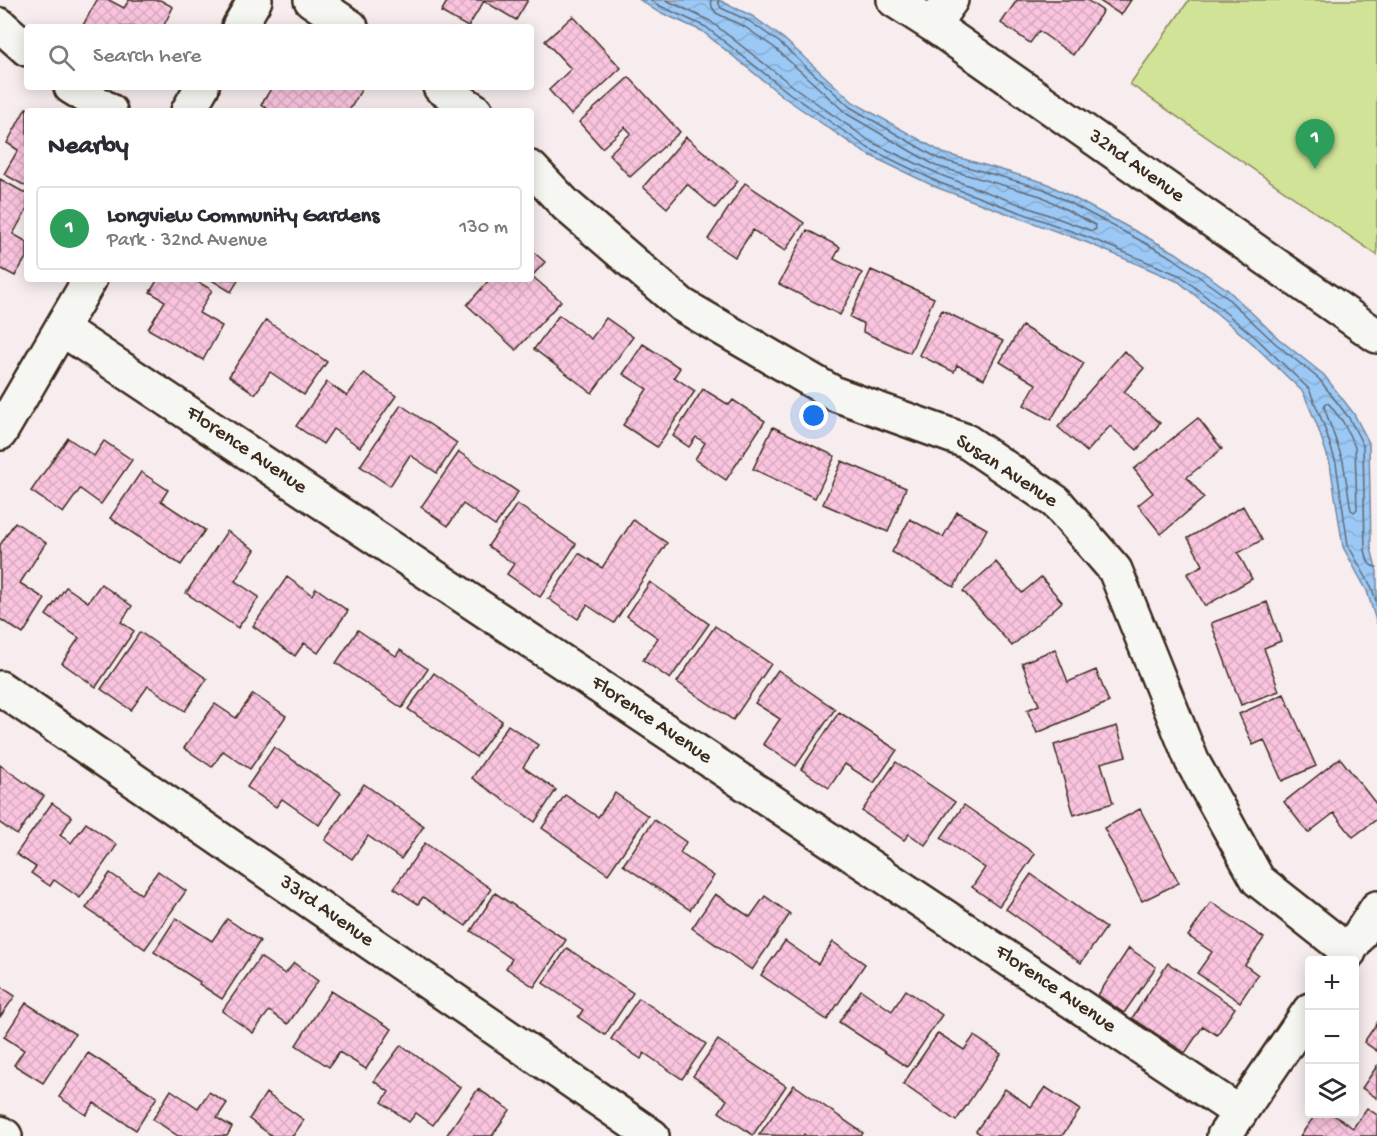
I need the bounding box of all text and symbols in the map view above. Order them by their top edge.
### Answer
search box [24,24,534,90]
icon: search [45,41,78,74]
text: Search here [93,44,201,70]
pin: 1 [1296,120,1334,169]
street label: 32nd Avenue [1082,124,1190,210]
text: Nearby [48,132,129,163]
text: Longview Community Gardens [107,204,379,230]
text: 1 [65,217,74,240]
text: 130 m [459,217,508,240]
text: Park · 32nd Avenue [107,230,267,253]
street label: Florence Avenue [180,401,312,501]
your location [799,401,828,430]
street label: Susan Avenue [950,430,1063,515]
street label: Florence Avenue [585,671,717,771]
street label: 33rd Avenue [273,870,379,954]
street label: Florence Avenue [989,940,1121,1040]
map controls [1305,956,1359,1118]
button: + [1305,956,1359,1010]
button: − [1305,1010,1359,1064]
button: layers [1305,1064,1359,1118]

